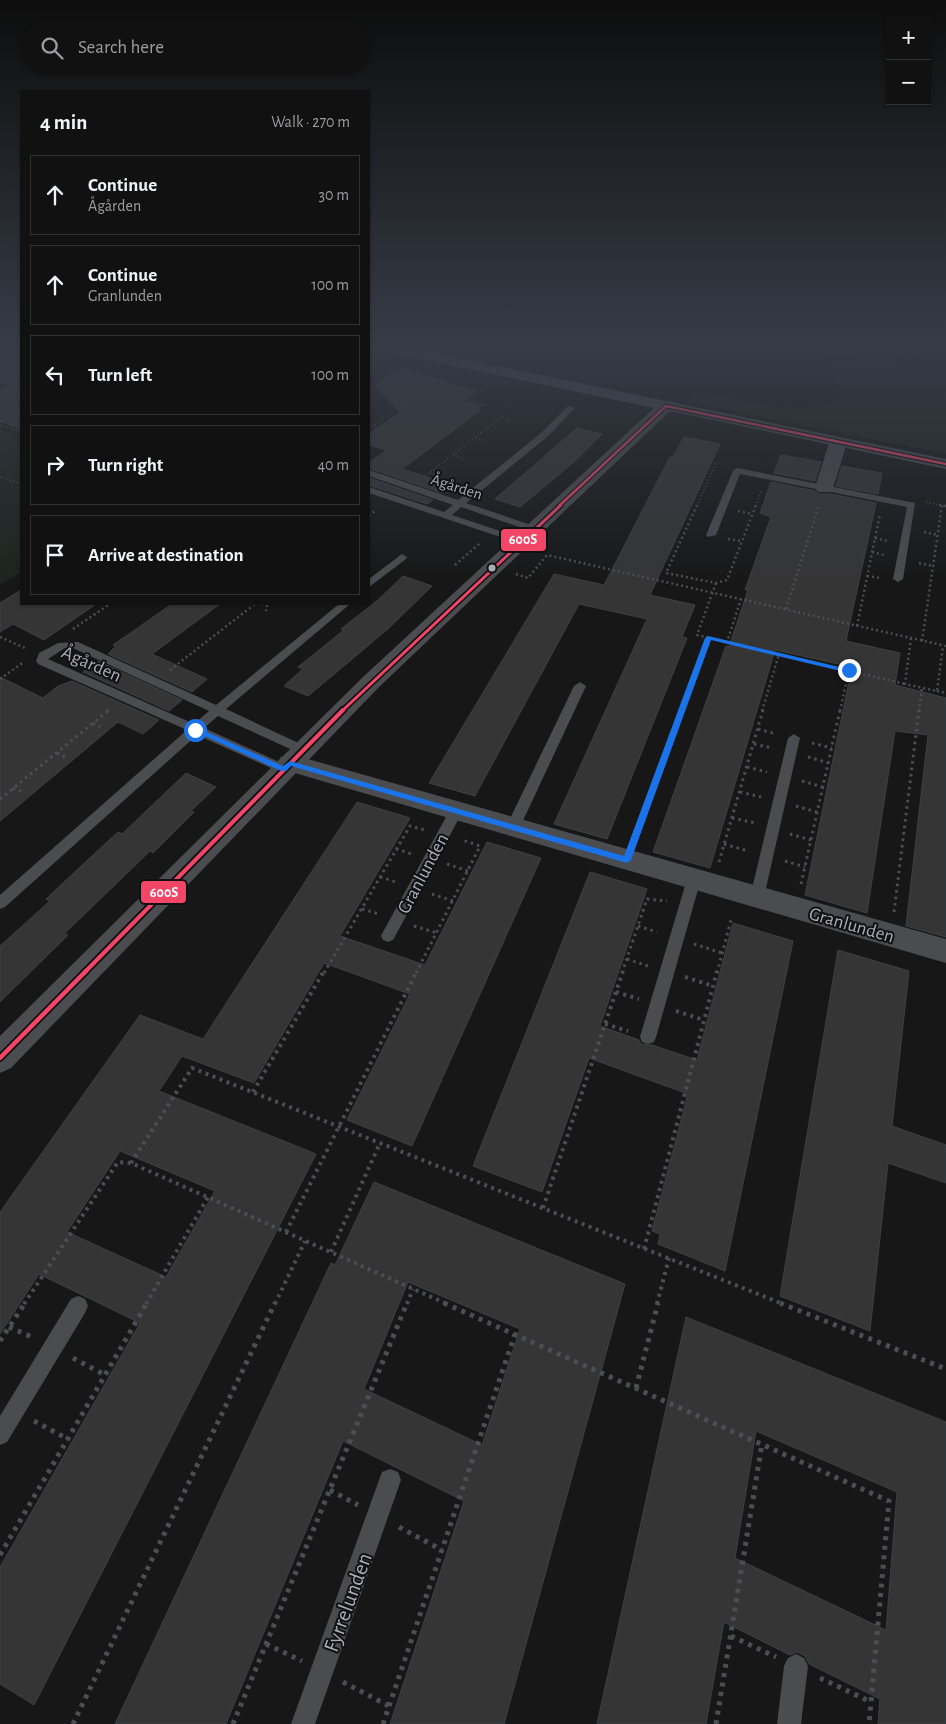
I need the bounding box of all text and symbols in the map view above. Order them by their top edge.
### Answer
map controls [886,15,931,105]
button: + [886,15,931,60]
search box [20,20,370,75]
icon: search [38,34,66,62]
text: Search here [78,38,164,57]
button: − [886,60,931,105]
text: 4 min [40,112,87,133]
text: Walk · 270 m [271,114,350,130]
text: Continue [88,176,157,195]
icon: ahead [41,181,69,209]
text: 30 m [319,187,349,203]
text: Ågården [88,198,141,214]
text: Continue [88,266,157,285]
icon: ahead [41,271,69,299]
text: 100 m [311,277,349,293]
text: Granlunden [88,288,162,304]
icon: left [41,361,69,389]
text: Turn left [88,366,152,385]
text: 100 m [311,367,349,383]
icon: right [41,451,69,479]
text: Turn right [88,456,163,475]
text: 40 m [317,457,349,473]
street label: Ågården [429,469,485,503]
line badge: 600S [500,528,547,552]
text: 600S [509,533,537,547]
icon: arrive [41,541,69,569]
text: Arrive at destination [88,546,244,565]
unlabelled marker [487,563,497,573]
street label: Ågården [59,641,125,686]
route end [838,659,861,682]
route start [184,719,207,742]
street label: Granlunden [394,830,452,917]
line badge: 600S [140,880,187,904]
text: 600S [150,886,178,900]
street label: Granlunden [807,904,896,947]
street label: Fyrrelunden [320,1550,376,1655]

